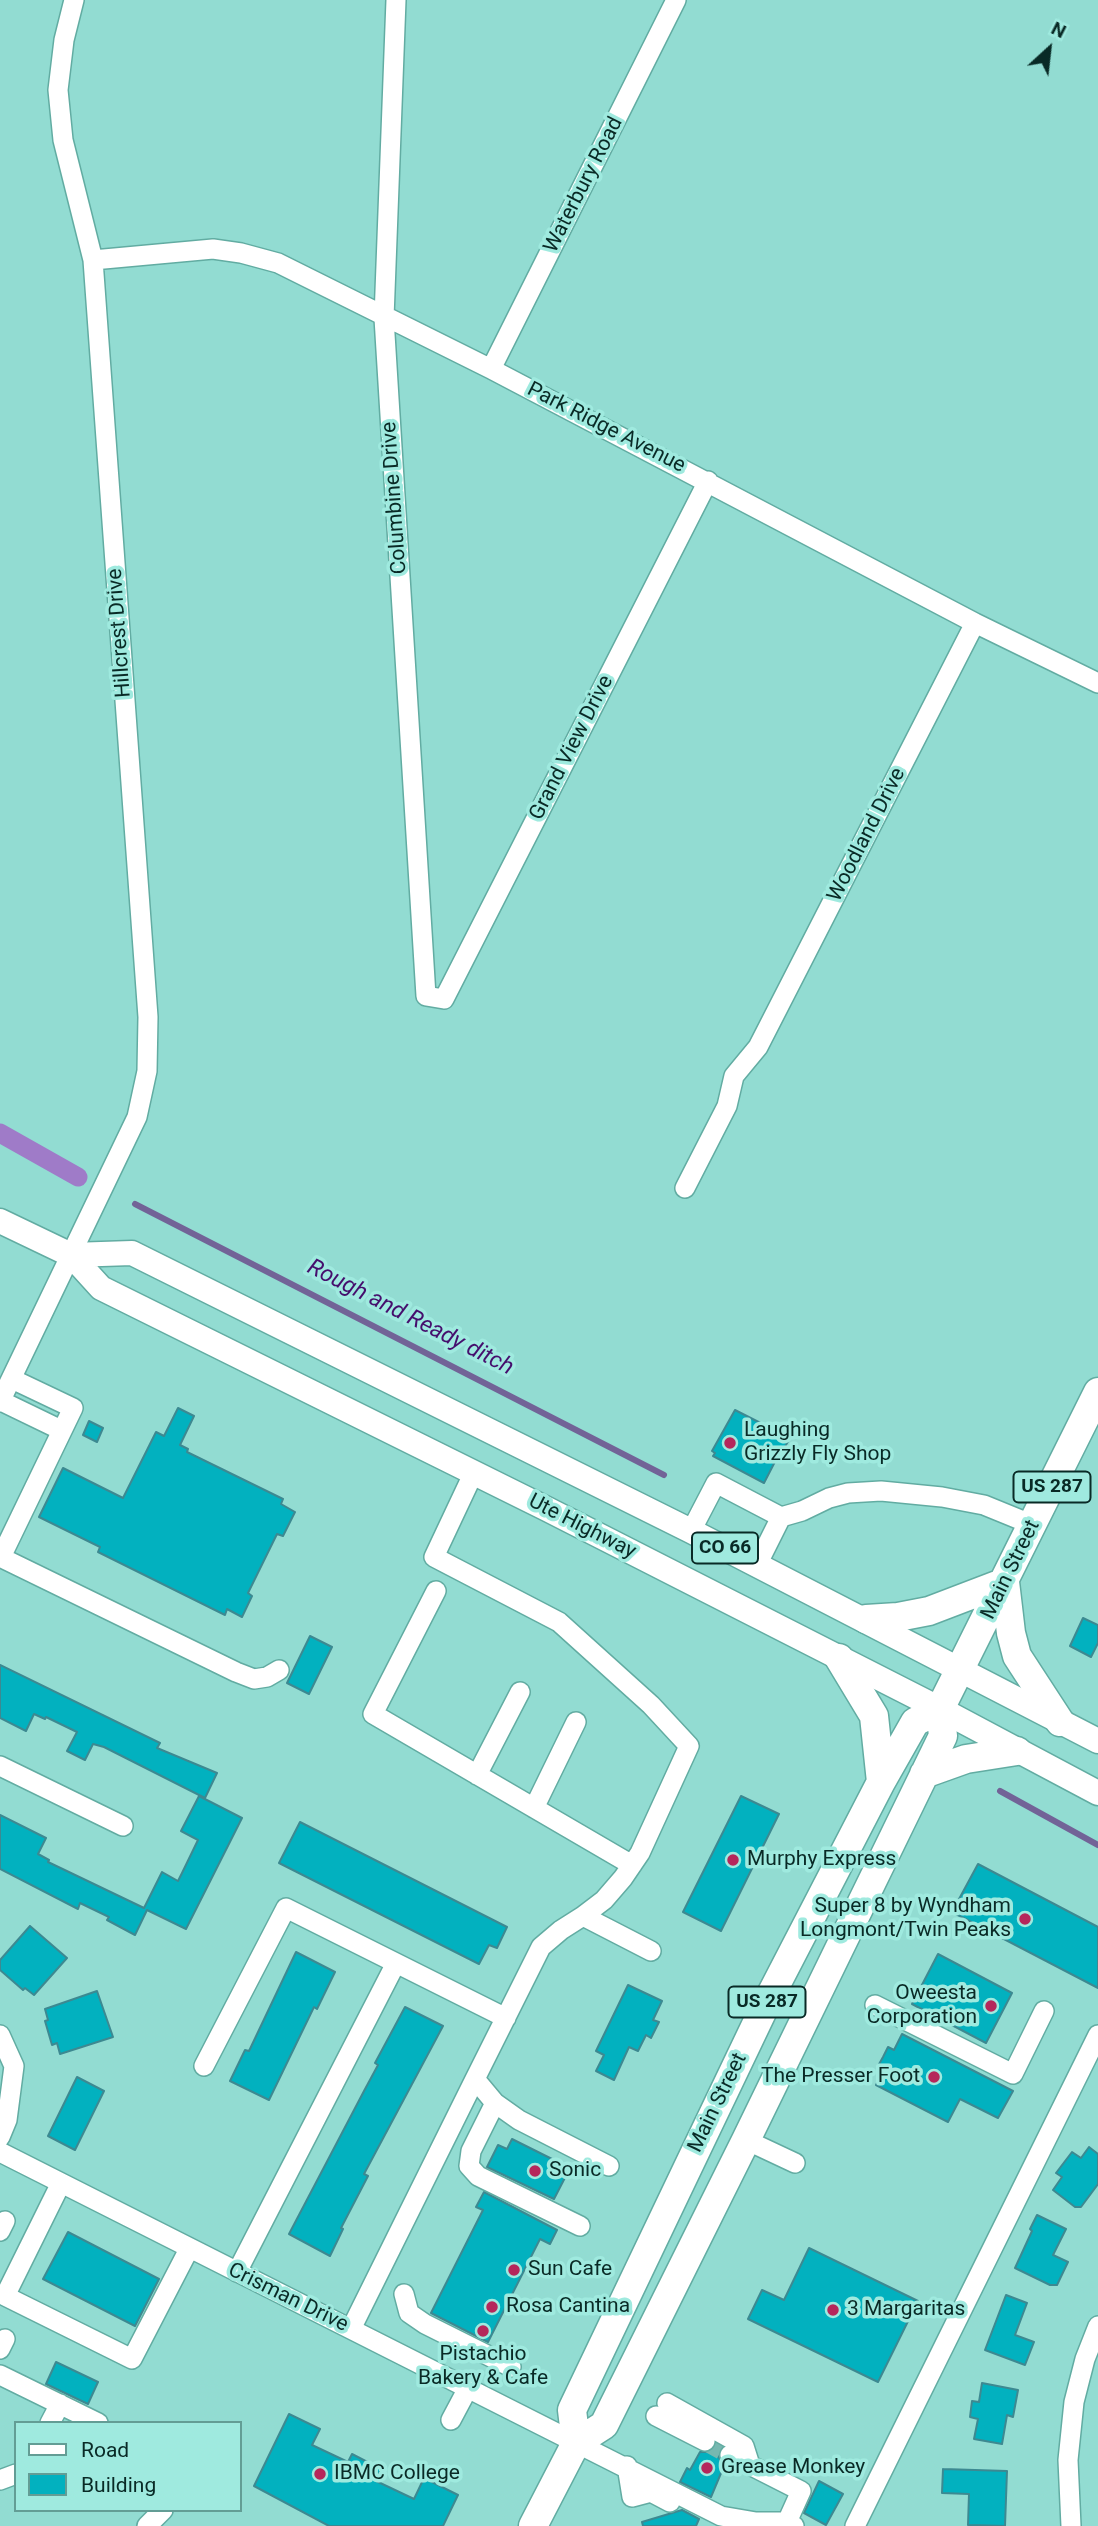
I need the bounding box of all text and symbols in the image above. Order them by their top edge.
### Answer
north arrow [1014,14,1084,84]
text: N [1048,17,1070,43]
street label: Waterbury Road [539,113,629,257]
street label: Park Ridge Avenue [523,377,689,479]
street label: Columbine Drive [377,421,413,575]
street label: Hillcrest Drive [103,568,137,698]
street label: Grand View Drive [525,672,619,824]
street label: Woodland Drive [823,764,911,906]
water label: Rough and Ready ditch [302,1254,518,1382]
place label: Laughing Grizzly Fly Shop [744,1418,891,1468]
marker: Laughing Grizzly Fly Shop [722,1435,738,1451]
road number: US 287 [1014,1471,1090,1502]
street label: Ute Highway [524,1489,640,1565]
street label: Main Street [976,1516,1046,1624]
road number: CO 66 [692,1532,758,1564]
place label: Murphy Express [747,1847,896,1873]
marker: Murphy Express [725,1852,741,1868]
place label: Super 8 by Wyndham Longmont/Twin Peaks [800,1894,1011,1944]
marker: Super 8 by Wyndham Longmont/Twin Peaks [1017,1911,1033,1927]
place label: Oweesta Corporation [867,1981,977,2031]
road number: US 287 [728,1986,806,2018]
marker: Oweesta Corporation [983,1998,999,2014]
street label: Main Street [683,2049,753,2157]
place label: The Presser Foot [761,2064,920,2090]
marker: The Presser Foot [926,2069,942,2085]
place label: Sonic [549,2158,601,2184]
marker: Sonic [527,2163,543,2179]
place label: Sun Cafe [528,2257,612,2283]
street label: Crisman Drive [224,2258,352,2338]
marker: Sun Cafe [506,2262,522,2278]
place label: Rosa Cantina [506,2294,630,2320]
place label: 3 Margaritas [847,2297,965,2323]
marker: Rosa Cantina [484,2299,500,2315]
marker: 3 Margaritas [825,2302,841,2318]
marker: Pistachio Bakery & Cafe [475,2323,491,2339]
place label: Pistachio Bakery & Cafe [418,2342,548,2392]
legend [14,2421,242,2512]
text: Road [81,2438,129,2462]
place label: Grease Monkey [721,2455,865,2481]
marker: Grease Monkey [699,2460,715,2476]
place label: IBMC College [334,2461,460,2487]
marker: IBMC College [312,2466,328,2482]
text: Building [81,2473,156,2497]

